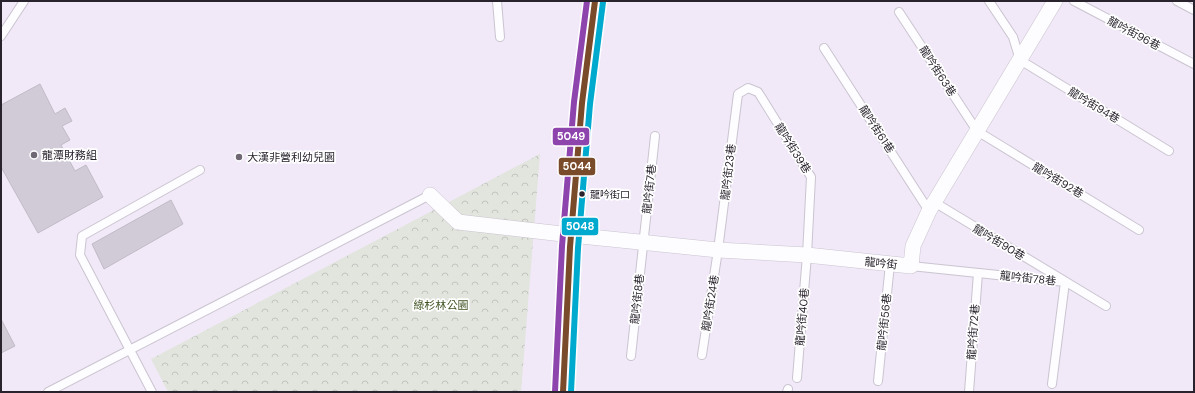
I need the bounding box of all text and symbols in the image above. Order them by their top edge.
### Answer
street label: 龍吟街96巷 [1105,13,1163,53]
street label: 龍吟街63巷 [916,43,960,99]
street label: 龍吟街94巷 [1066,84,1122,126]
street label: 龍吟街61巷 [856,102,898,156]
street label: 龍吟街39巷 [772,120,814,176]
line badge: 5049 [552,127,590,146]
text: 5049 [557,129,585,143]
street label: 龍吟街23巷 [718,143,738,201]
place label: 龍潭財務組 [42,148,97,162]
marker: 龍潭財務組 [29,150,39,160]
place label: 大漢非營利幼兒園 [247,150,335,164]
marker: 大漢非營利幼兒園 [234,152,244,162]
line badge: 5044 [558,157,596,176]
text: 5044 [563,159,591,173]
street label: 龍吟街92巷 [1030,159,1086,201]
street label: 龍吟街7巷 [639,163,659,215]
place label: 龍吟街口 [590,188,630,201]
marker: 龍吟街口 [577,189,587,199]
line badge: 5048 [561,217,599,236]
text: 5048 [566,219,594,233]
street label: 龍吟街90巷 [970,221,1028,263]
street label: 龍吟街 [864,254,898,272]
street label: 龍吟街78巷 [999,268,1057,288]
street label: 龍吟街8巷 [627,273,647,325]
street label: 龍吟街24巷 [699,274,721,332]
street label: 龍吟街40巷 [792,287,812,347]
street label: 龍吟街56巷 [874,293,894,351]
park label: 綠杉林公園 [414,298,469,312]
street label: 龍吟街72巷 [964,304,982,360]

